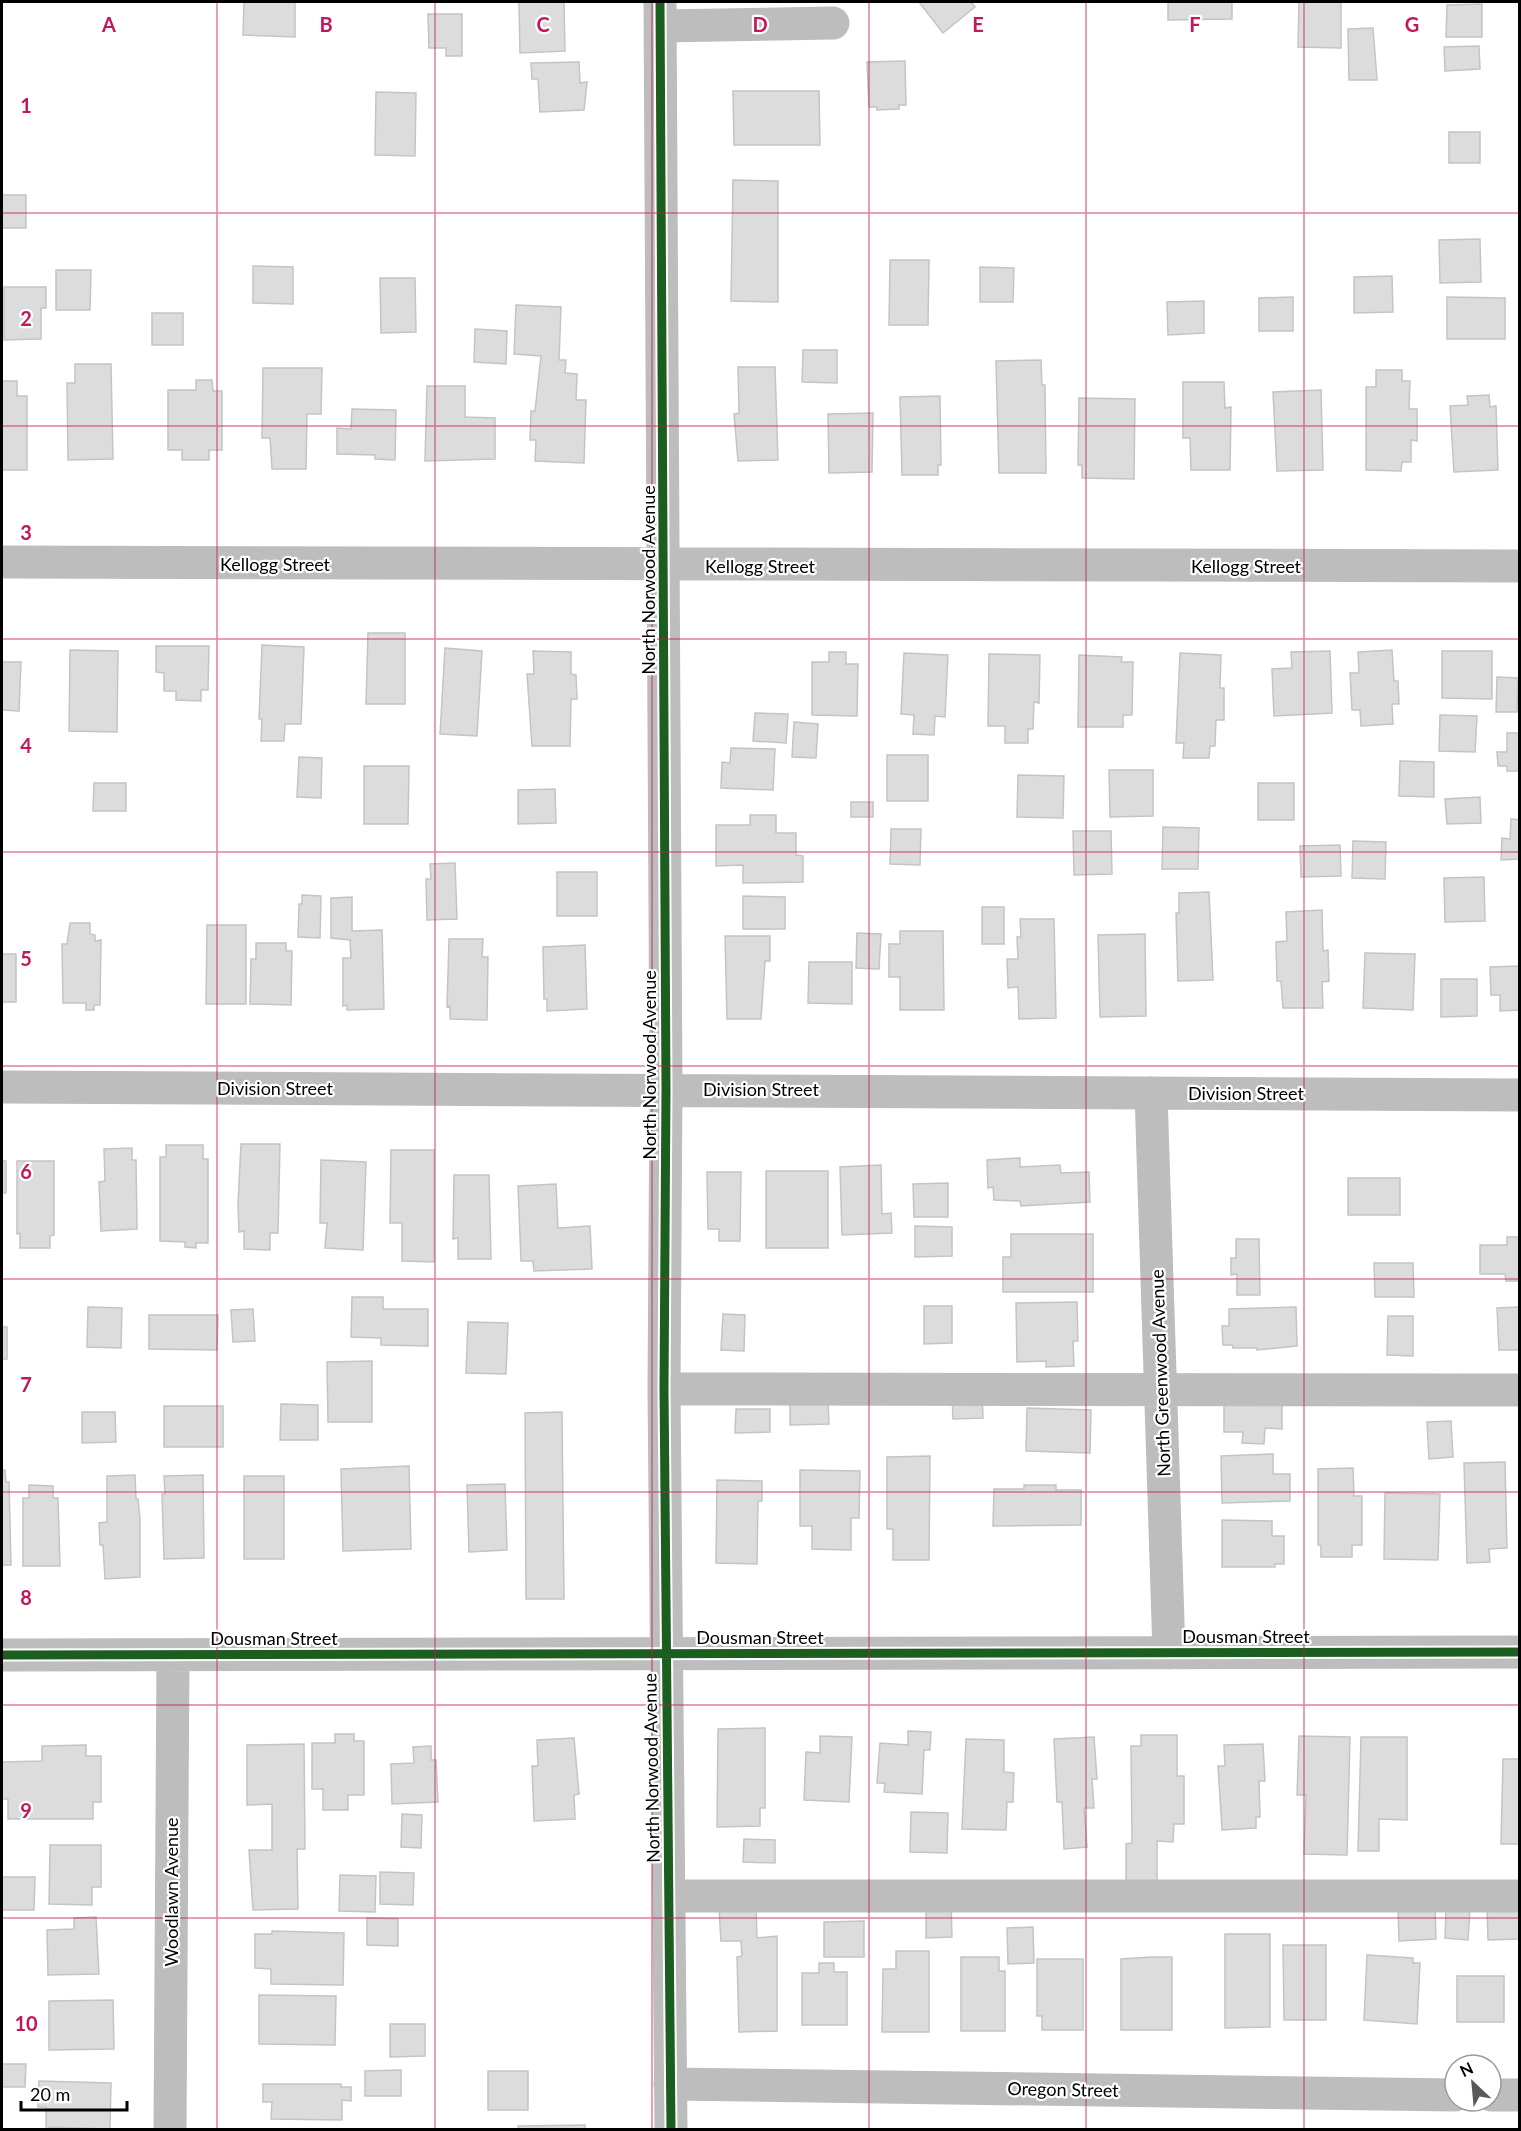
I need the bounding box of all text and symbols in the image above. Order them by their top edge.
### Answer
text: A [101,12,116,36]
text: B [319,12,333,36]
text: C [536,12,550,36]
text: D [752,12,768,36]
text: E [972,12,984,36]
text: F [1189,12,1201,36]
text: G [1405,12,1419,36]
text: 1 [20,93,32,117]
text: 2 [20,306,32,330]
street label: North Norwood Avenue [637,485,659,675]
text: 3 [20,520,32,544]
street label: Kellogg Street [220,553,331,575]
street label: Kellogg Street [705,555,816,577]
street label: Kellogg Street [1191,555,1302,577]
text: 4 [20,733,32,757]
text: 5 [20,946,32,970]
street label: North Norwood Avenue [638,970,660,1160]
street label: Division Street [217,1077,333,1099]
street label: Division Street [703,1078,819,1100]
street label: Division Street [1188,1082,1304,1104]
text: 6 [20,1159,32,1183]
street label: North Greenwood Avenue [1145,1269,1175,1477]
text: 7 [20,1372,32,1396]
text: 8 [20,1585,32,1609]
street label: Dousman Street [1182,1625,1310,1647]
street label: Dousman Street [696,1626,824,1648]
street label: Dousman Street [210,1627,338,1649]
street label: North Norwood Avenue [638,1673,664,1863]
text: 9 [20,1798,32,1822]
street label: Woodlawn Avenue [160,1817,182,1967]
text: 10 [14,2011,38,2035]
north arrow [1443,2053,1503,2113]
text: N [1457,2058,1476,2080]
scale bar [21,2074,128,2112]
street label: Oregon Street [1007,2077,1119,2101]
text: 20 m [30,2083,70,2105]

